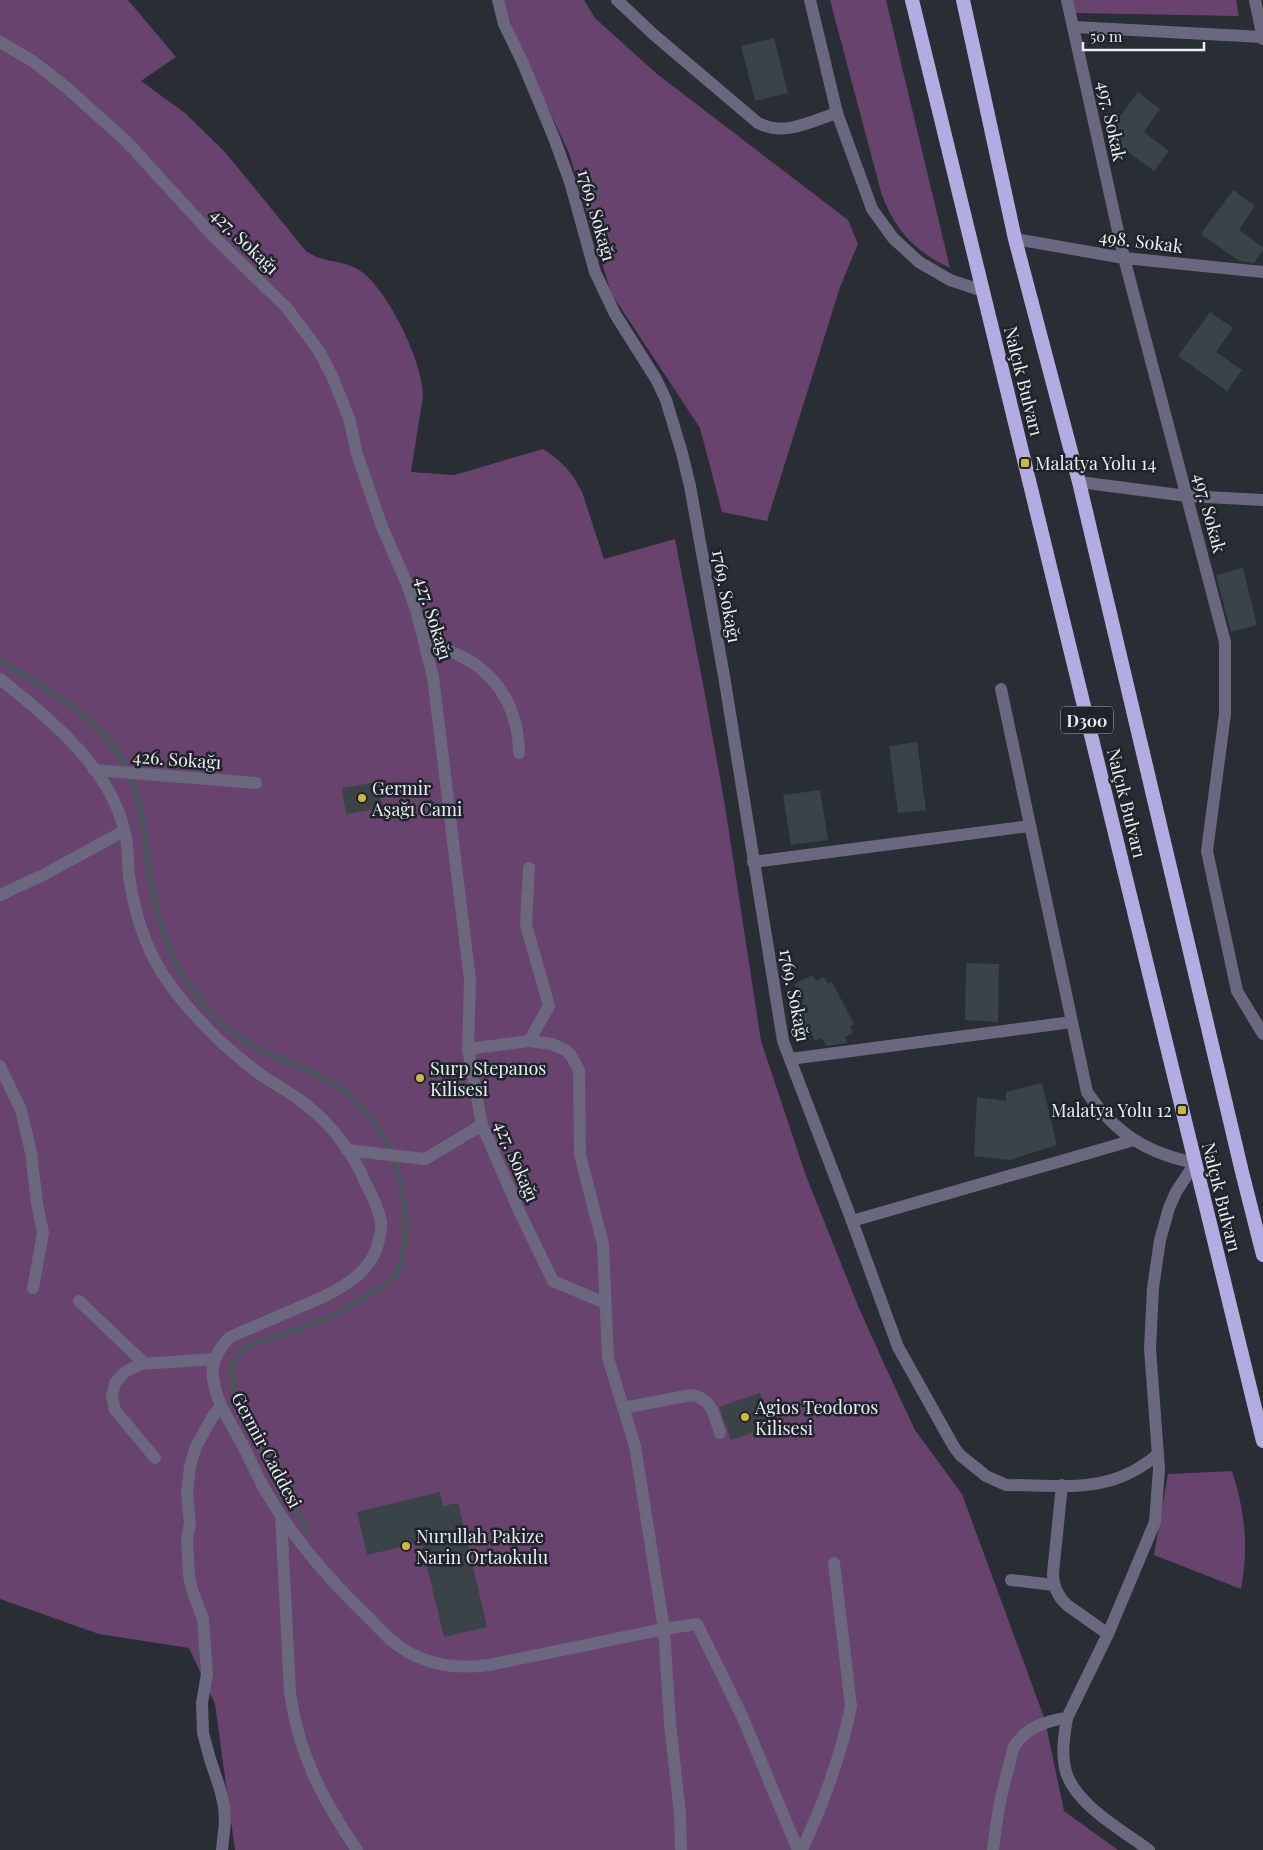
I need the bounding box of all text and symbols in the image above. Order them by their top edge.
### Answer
scale bar [1083,20,1204,52]
text: 50 m [1090,26,1123,46]
street label: 497. Sokak [1092,79,1132,164]
street label: 1769. Sokağı [572,166,622,264]
street label: 427. Sokağı [206,202,284,280]
street label: 498. Sokak [1098,224,1184,258]
street label: Nalçık Bulvarı [999,324,1049,438]
place label: Malatya Yolu 14 [1035,451,1156,475]
marker: Malatya Yolu 14 [1019,457,1031,469]
street label: 497. Sokak [1188,470,1232,556]
street label: 1769. Sokağı [707,547,747,645]
street label: 427. Sokağı [410,573,458,663]
road number: D300 [1061,706,1113,734]
street label: 426. Sokağı [132,744,222,774]
street label: Nalçık Bulvarı [1102,746,1152,860]
place label: Germir Aşağı Cami [371,776,462,821]
marker: Germir Aşağı Cami [356,792,368,804]
street label: 1769. Sokağı [774,946,816,1044]
place label: Surp Stepanos Kilisesi [430,1056,546,1101]
marker: Surp Stepanos Kilisesi [414,1072,426,1084]
place label: Malatya Yolu 12 [1051,1098,1172,1122]
marker: Malatya Yolu 12 [1176,1104,1188,1116]
street label: 427. Sokağı [489,1117,545,1205]
street label: Nalçık Bulvarı [1197,1140,1247,1254]
street label: Germir Caddesi [226,1388,308,1512]
place label: Agios Teodoros Kilisesi [754,1395,878,1440]
marker: Agios Teodoros Kilisesi [739,1411,751,1423]
place label: Nurullah Pakize Narin Ortaokulu [416,1524,549,1569]
marker: Nurullah Pakize Narin Ortaokulu [400,1540,412,1552]

